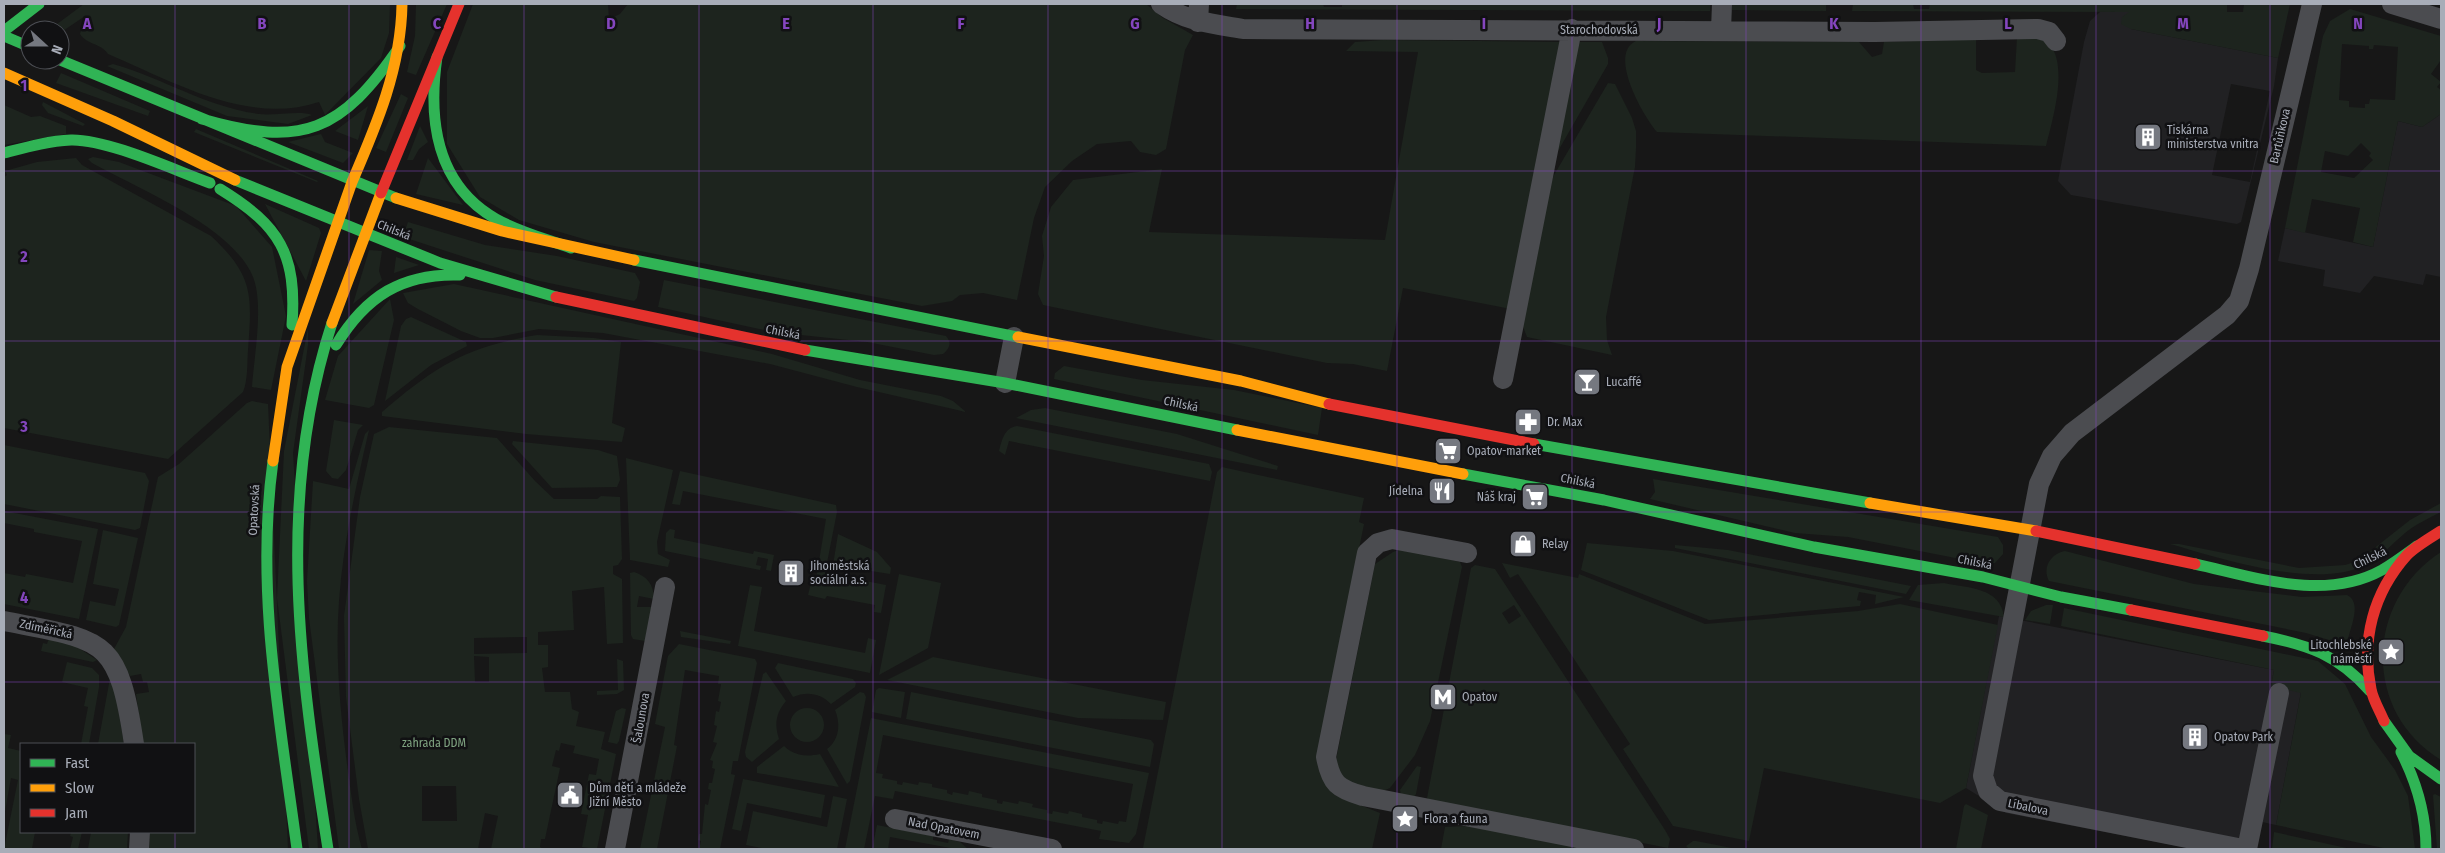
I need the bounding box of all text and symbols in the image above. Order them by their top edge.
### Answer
text: A [82,14,92,33]
text: B [258,14,267,33]
text: C [433,14,442,33]
text: D [606,14,616,33]
text: E [782,14,790,33]
text: F [957,14,965,33]
text: G [1130,14,1140,33]
text: H [1305,14,1315,33]
text: I [1482,14,1486,33]
text: J [1656,14,1661,33]
text: K [1829,14,1839,33]
text: L [2004,14,2012,33]
text: M [2177,14,2189,33]
text: N [2353,14,2363,33]
north arrow [20,20,70,70]
street label: Starochodovská [1560,23,1638,37]
text: N [47,43,66,56]
text: 1 [21,76,27,95]
street label: Bartůňkova [2267,107,2293,165]
building icon: Tiskárna ministerstva vnitra [2133,122,2163,152]
place label: Tiskárna ministerstva vnitra [2167,123,2259,151]
street label: Chilská [375,217,413,243]
text: 2 [19,247,28,266]
street label: Chilská [765,322,802,342]
bar icon: Lucaffé [1572,367,1602,397]
place label: Lucaffé [1606,375,1642,389]
street label: Chilská [1162,394,1200,414]
pharmacy icon: Dr. Max [1513,407,1543,437]
place label: Dr. Max [1547,415,1583,429]
text: 3 [19,417,28,436]
supermarket icon: Opatov-market [1433,436,1463,466]
place label: Opatov-market [1467,444,1541,458]
street label: Chilská [1560,471,1597,491]
restaurant icon: Jídelna [1427,476,1457,506]
supermarket icon: Náš kraj [1520,482,1550,512]
street label: Opatovská [246,484,262,536]
place label: Jídelna [1389,484,1423,498]
place label: Náš kraj [1477,490,1516,504]
shop icon: Relay [1508,529,1538,559]
place label: Relay [1542,537,1569,551]
street label: Chilská [2351,544,2389,572]
street label: Chilská [1957,552,1994,572]
building icon: Jihoměstská sociální a.s. [776,558,806,588]
place label: Jihoměstská sociální a.s. [810,559,870,587]
text: 4 [20,588,28,607]
street label: Zdiměřická [18,617,74,641]
place icon: Litochlebské náměstí [2376,637,2406,667]
place label: Litochlebské náměstí [2310,638,2372,666]
metro station icon: Opatov [1428,682,1458,712]
place label: Opatov [1462,690,1498,704]
street label: Šalounova [629,691,652,744]
building icon: Opatov Park [2180,722,2210,752]
place label: Opatov Park [2214,730,2274,744]
park label: zahrada DDM [402,736,466,750]
legend [20,743,195,833]
text: Fast [65,754,89,772]
text: Slow [65,779,94,797]
public building icon: Dům dětí a mládeže Jižní Město [555,780,585,810]
place label: Dům dětí a mládeže Jižní Město [589,781,686,809]
street label: Líbalova [2007,796,2050,818]
text: Jam [65,804,88,822]
place icon: Flora a fauna [1390,804,1420,834]
place label: Flora a fauna [1424,812,1488,826]
street label: Nad Opatovem [907,814,981,842]

